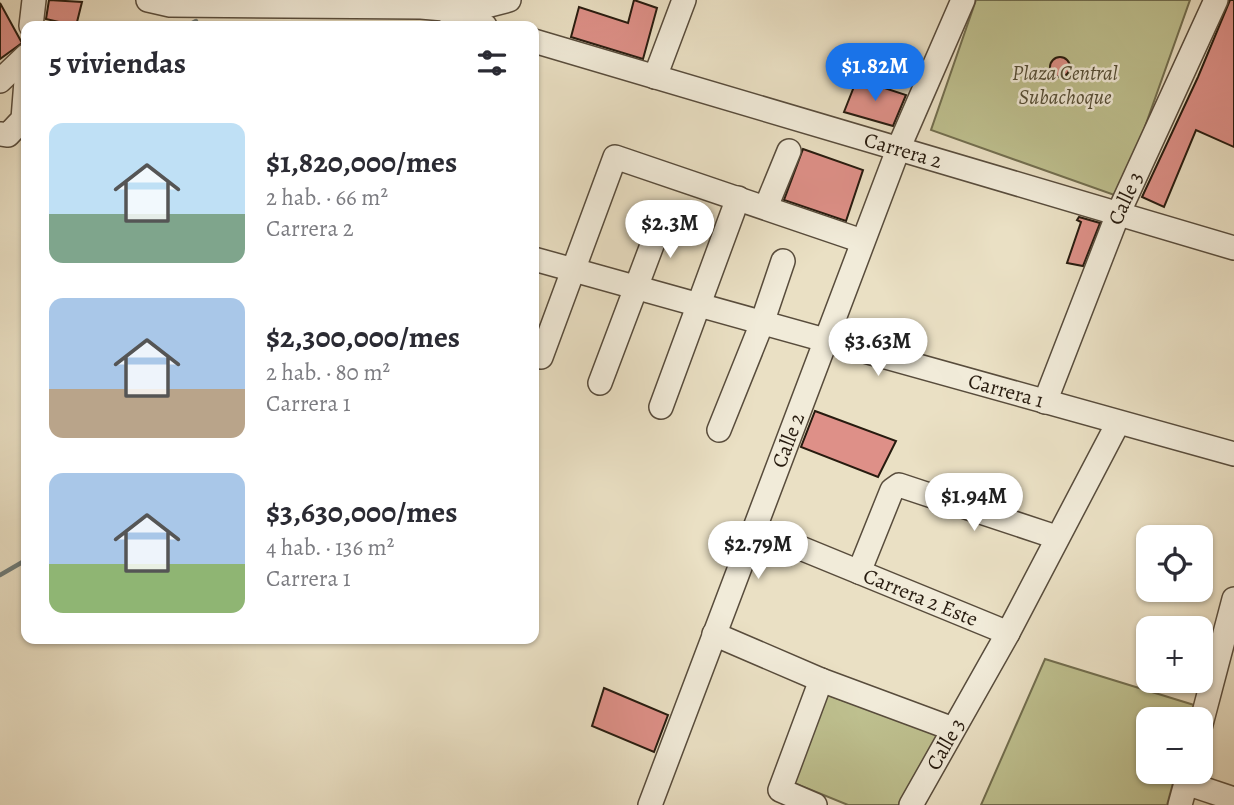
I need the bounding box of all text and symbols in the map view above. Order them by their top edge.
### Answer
text: 5 viviendas [49,43,186,83]
pin: $1.82M [818,43,932,103]
icon: filters [473,44,511,82]
text: $1.82M [842,50,908,81]
park label: Plaza Central Subachoque [1012,59,1119,111]
street label: Carrera 2 [861,125,946,175]
text: $1,820,000/mes [266,142,457,182]
icon: home [105,151,189,235]
street label: Calle 3 [1101,167,1150,229]
text: 2 hab. · 66 m² [266,182,388,213]
pin: $2.3M [621,201,719,260]
text: $2.3M [641,207,699,238]
text: Carrera 2 [266,213,354,244]
text: $2,300,000/mes [266,317,460,357]
pin: $3.63M [821,318,935,378]
text: $3.63M [845,325,911,356]
icon: home [105,326,189,410]
text: 2 hab. · 80 m² [266,357,390,388]
street label: Carrera 1 [965,367,1047,414]
text: Carrera 1 [266,388,351,419]
street label: Calle 2 [765,409,811,472]
pin: $1.94M [917,474,1031,533]
text: $1.94M [941,480,1007,511]
text: $3,630,000/mes [266,492,457,532]
icon: home [105,501,189,585]
pin: $2.79M [701,522,815,581]
map controls [1136,525,1213,784]
button: locate [1136,525,1213,602]
text: $2.79M [724,528,792,559]
text: 4 hab. · 136 m² [266,532,394,563]
street label: Carrera 2 Este [859,561,982,633]
text: Carrera 1 [266,563,351,594]
button: + [1136,616,1213,693]
button: − [1136,707,1213,784]
street label: Calle 3 [920,713,971,775]

